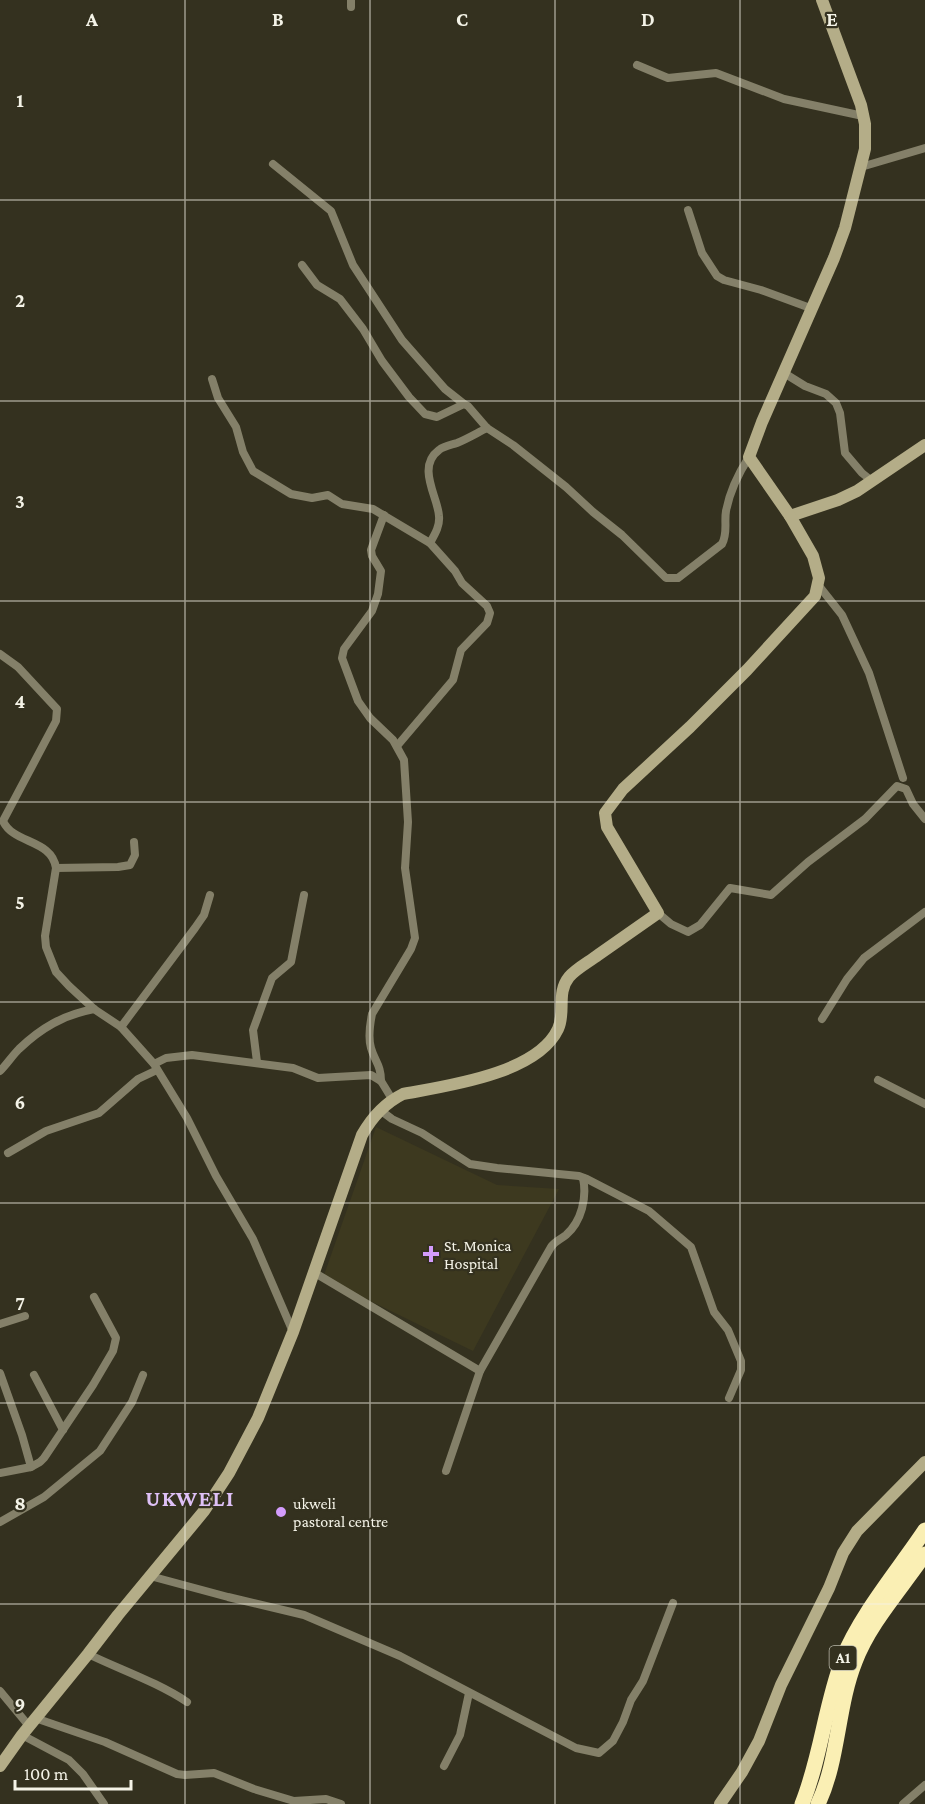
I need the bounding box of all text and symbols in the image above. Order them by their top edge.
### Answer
text: A [85,8,99,30]
text: B [272,8,284,30]
text: C [456,8,468,30]
text: D [641,8,655,30]
text: E [826,8,838,30]
text: 1 [16,89,24,111]
text: 2 [15,289,25,311]
text: 3 [15,490,25,512]
text: 4 [15,690,26,712]
text: 5 [15,891,25,913]
text: 6 [15,1091,25,1113]
place label: St. Monica Hospital [444,1237,512,1273]
marker: St. Monica Hospital [422,1245,440,1263]
text: 7 [15,1292,25,1314]
district label: UKWELI [145,1486,235,1511]
text: 8 [14,1492,26,1514]
place label: ukweli pastoral centre [293,1495,388,1531]
marker: ukweli pastoral centre [274,1505,288,1519]
road number: A1 [830,1646,856,1670]
text: 9 [15,1693,25,1715]
scale bar [15,1753,130,1791]
text: 100 m [24,1764,69,1784]

